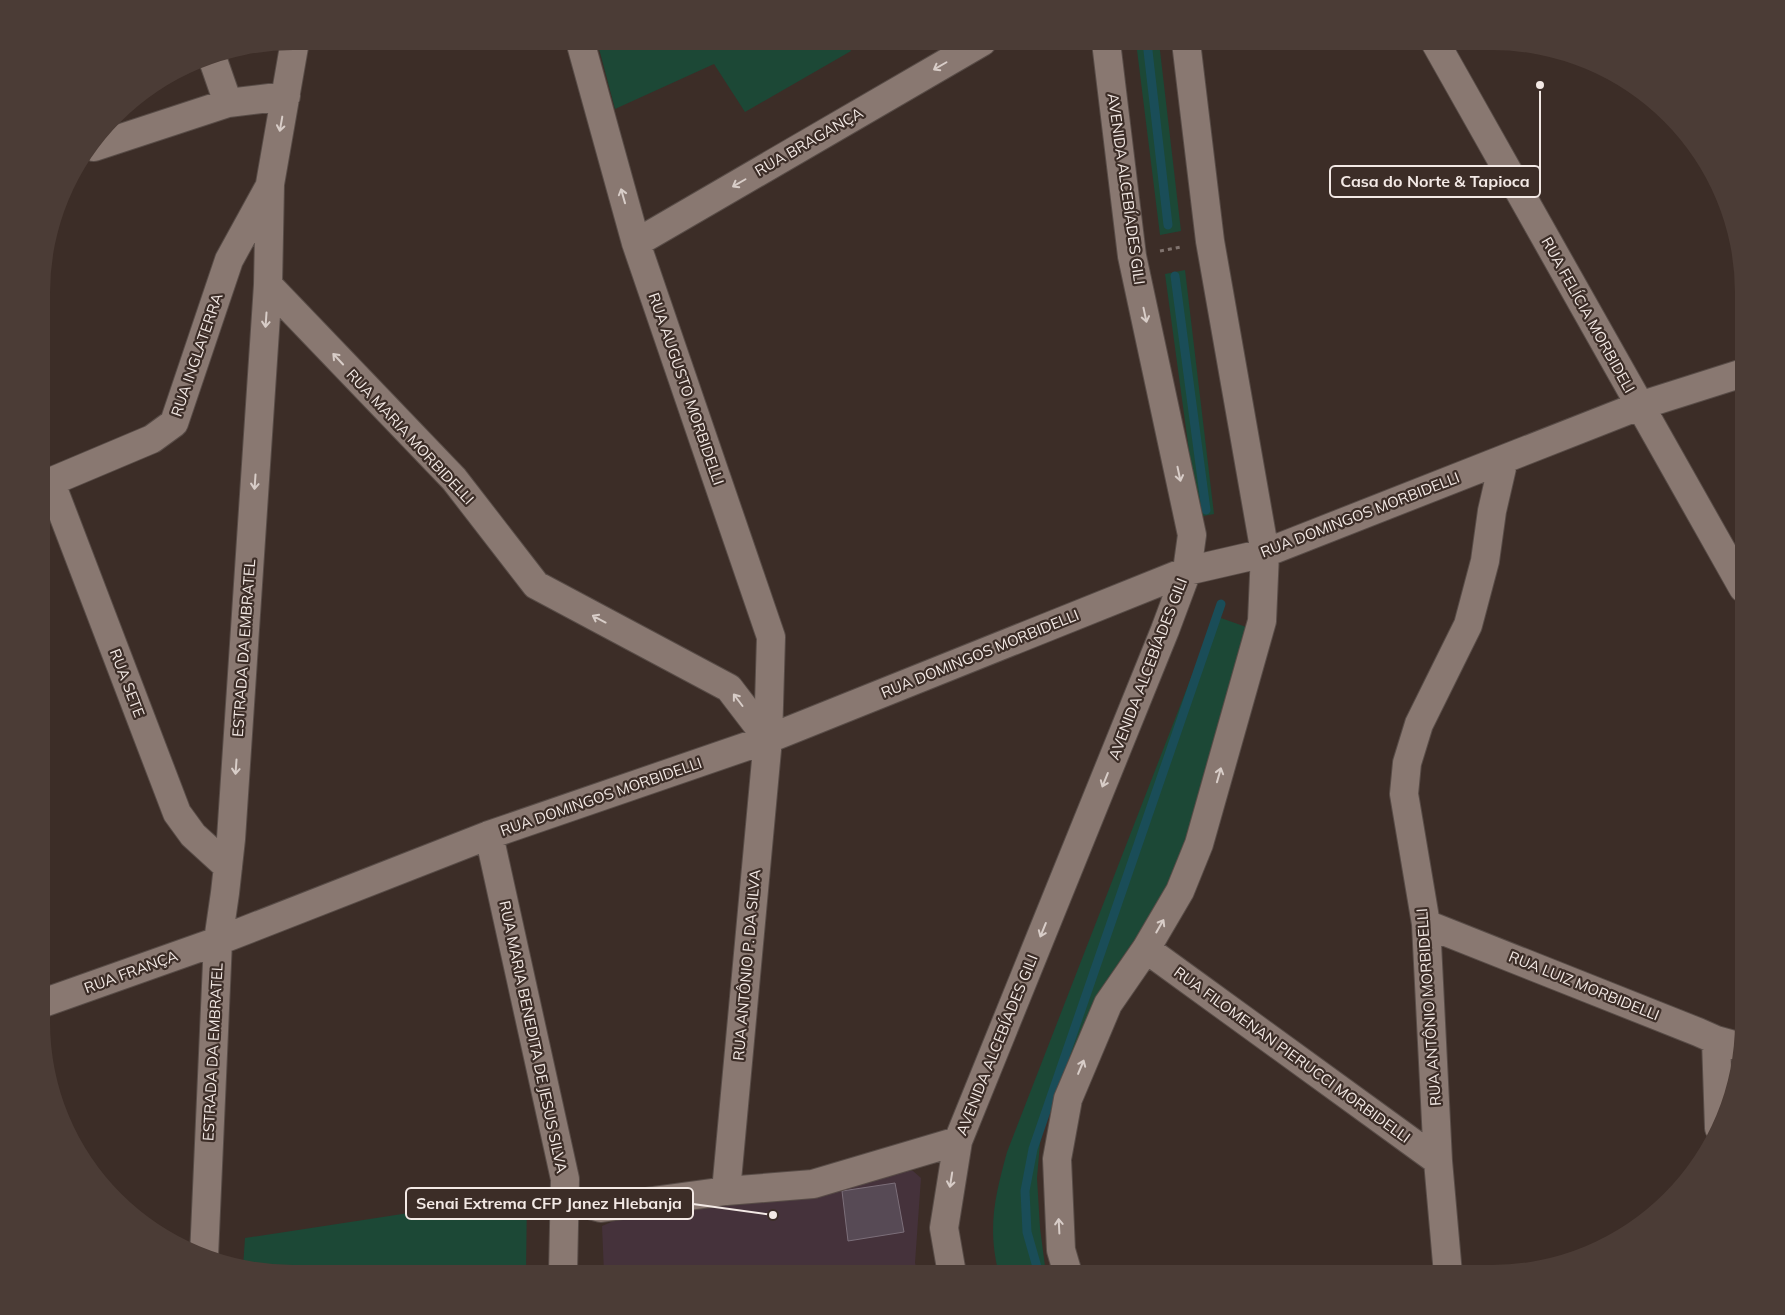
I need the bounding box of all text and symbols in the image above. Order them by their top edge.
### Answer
one-way arrow [933,61,948,71]
street label: AVENIDA ALCEBÍADES GILI [1104,92,1149,286]
street label: RUA BRAGANÇA [751,103,866,180]
one-way arrow [276,116,286,132]
callout: Casa do Norte & Tapioca [1330,166,1540,197]
text: Casa do Norte & Tapioca [1340,171,1530,191]
one-way arrow [733,178,747,188]
one-way arrow [618,188,627,204]
street label: RUA FELÍCIA MORBIDELI [1538,233,1639,396]
street label: RUA AUGUSTO MORBIDELLI [645,290,728,488]
street label: RUA INGLATERRA [166,291,227,419]
one-way arrow [1141,306,1150,322]
one-way arrow [261,312,271,328]
one-way arrow [332,353,344,365]
street label: RUA MARIA MORBIDELLI [343,365,478,508]
one-way arrow [1175,465,1184,481]
street label: RUA DOMINGOS MORBIDELLI [1257,468,1462,561]
one-way arrow [251,474,260,490]
street label: ESTRADA DA EMBRATEL [228,558,259,737]
street label: AVENIDA ALCEBÍADES GILI [1104,575,1191,763]
street label: RUA DOMINGOS MORBIDELLI [878,605,1082,702]
one-way arrow [592,614,607,623]
street label: RUA SETE [106,646,149,720]
one-way arrow [733,694,744,707]
street label: RUA DOMINGOS MORBIDELLI [498,753,704,840]
one-way arrow [231,759,241,775]
one-way arrow [1214,768,1224,784]
one-way arrow [1099,772,1108,787]
street label: RUA ANTÔNIO P. DA SILVA [729,869,764,1061]
street label: RUA MARIA BENEDITA DE JESUS SILVA [495,899,572,1175]
street label: RUA ANTÔNIO MORBIDELLI [1412,908,1445,1107]
one-way arrow [1155,919,1165,933]
one-way arrow [1038,922,1048,937]
street label: RUA FRANÇA [81,946,180,997]
street label: RUA LUIZ MORBIDELLI [1506,947,1662,1024]
street label: AVENIDA ALCEBÍADES GILI [951,952,1042,1138]
street label: RUA FILOMENAN PIERUCCI MORBIDELLI [1170,962,1414,1147]
street label: ESTRADA DA EMBRATEL [198,963,227,1141]
one-way arrow [1077,1060,1087,1075]
one-way arrow [946,1172,956,1188]
callout: Senai Extrema CFP Janez Hlebanja [406,1188,693,1219]
text: Senai Extrema CFP Janez Hlebanja [416,1193,682,1213]
one-way arrow [1055,1218,1064,1234]

